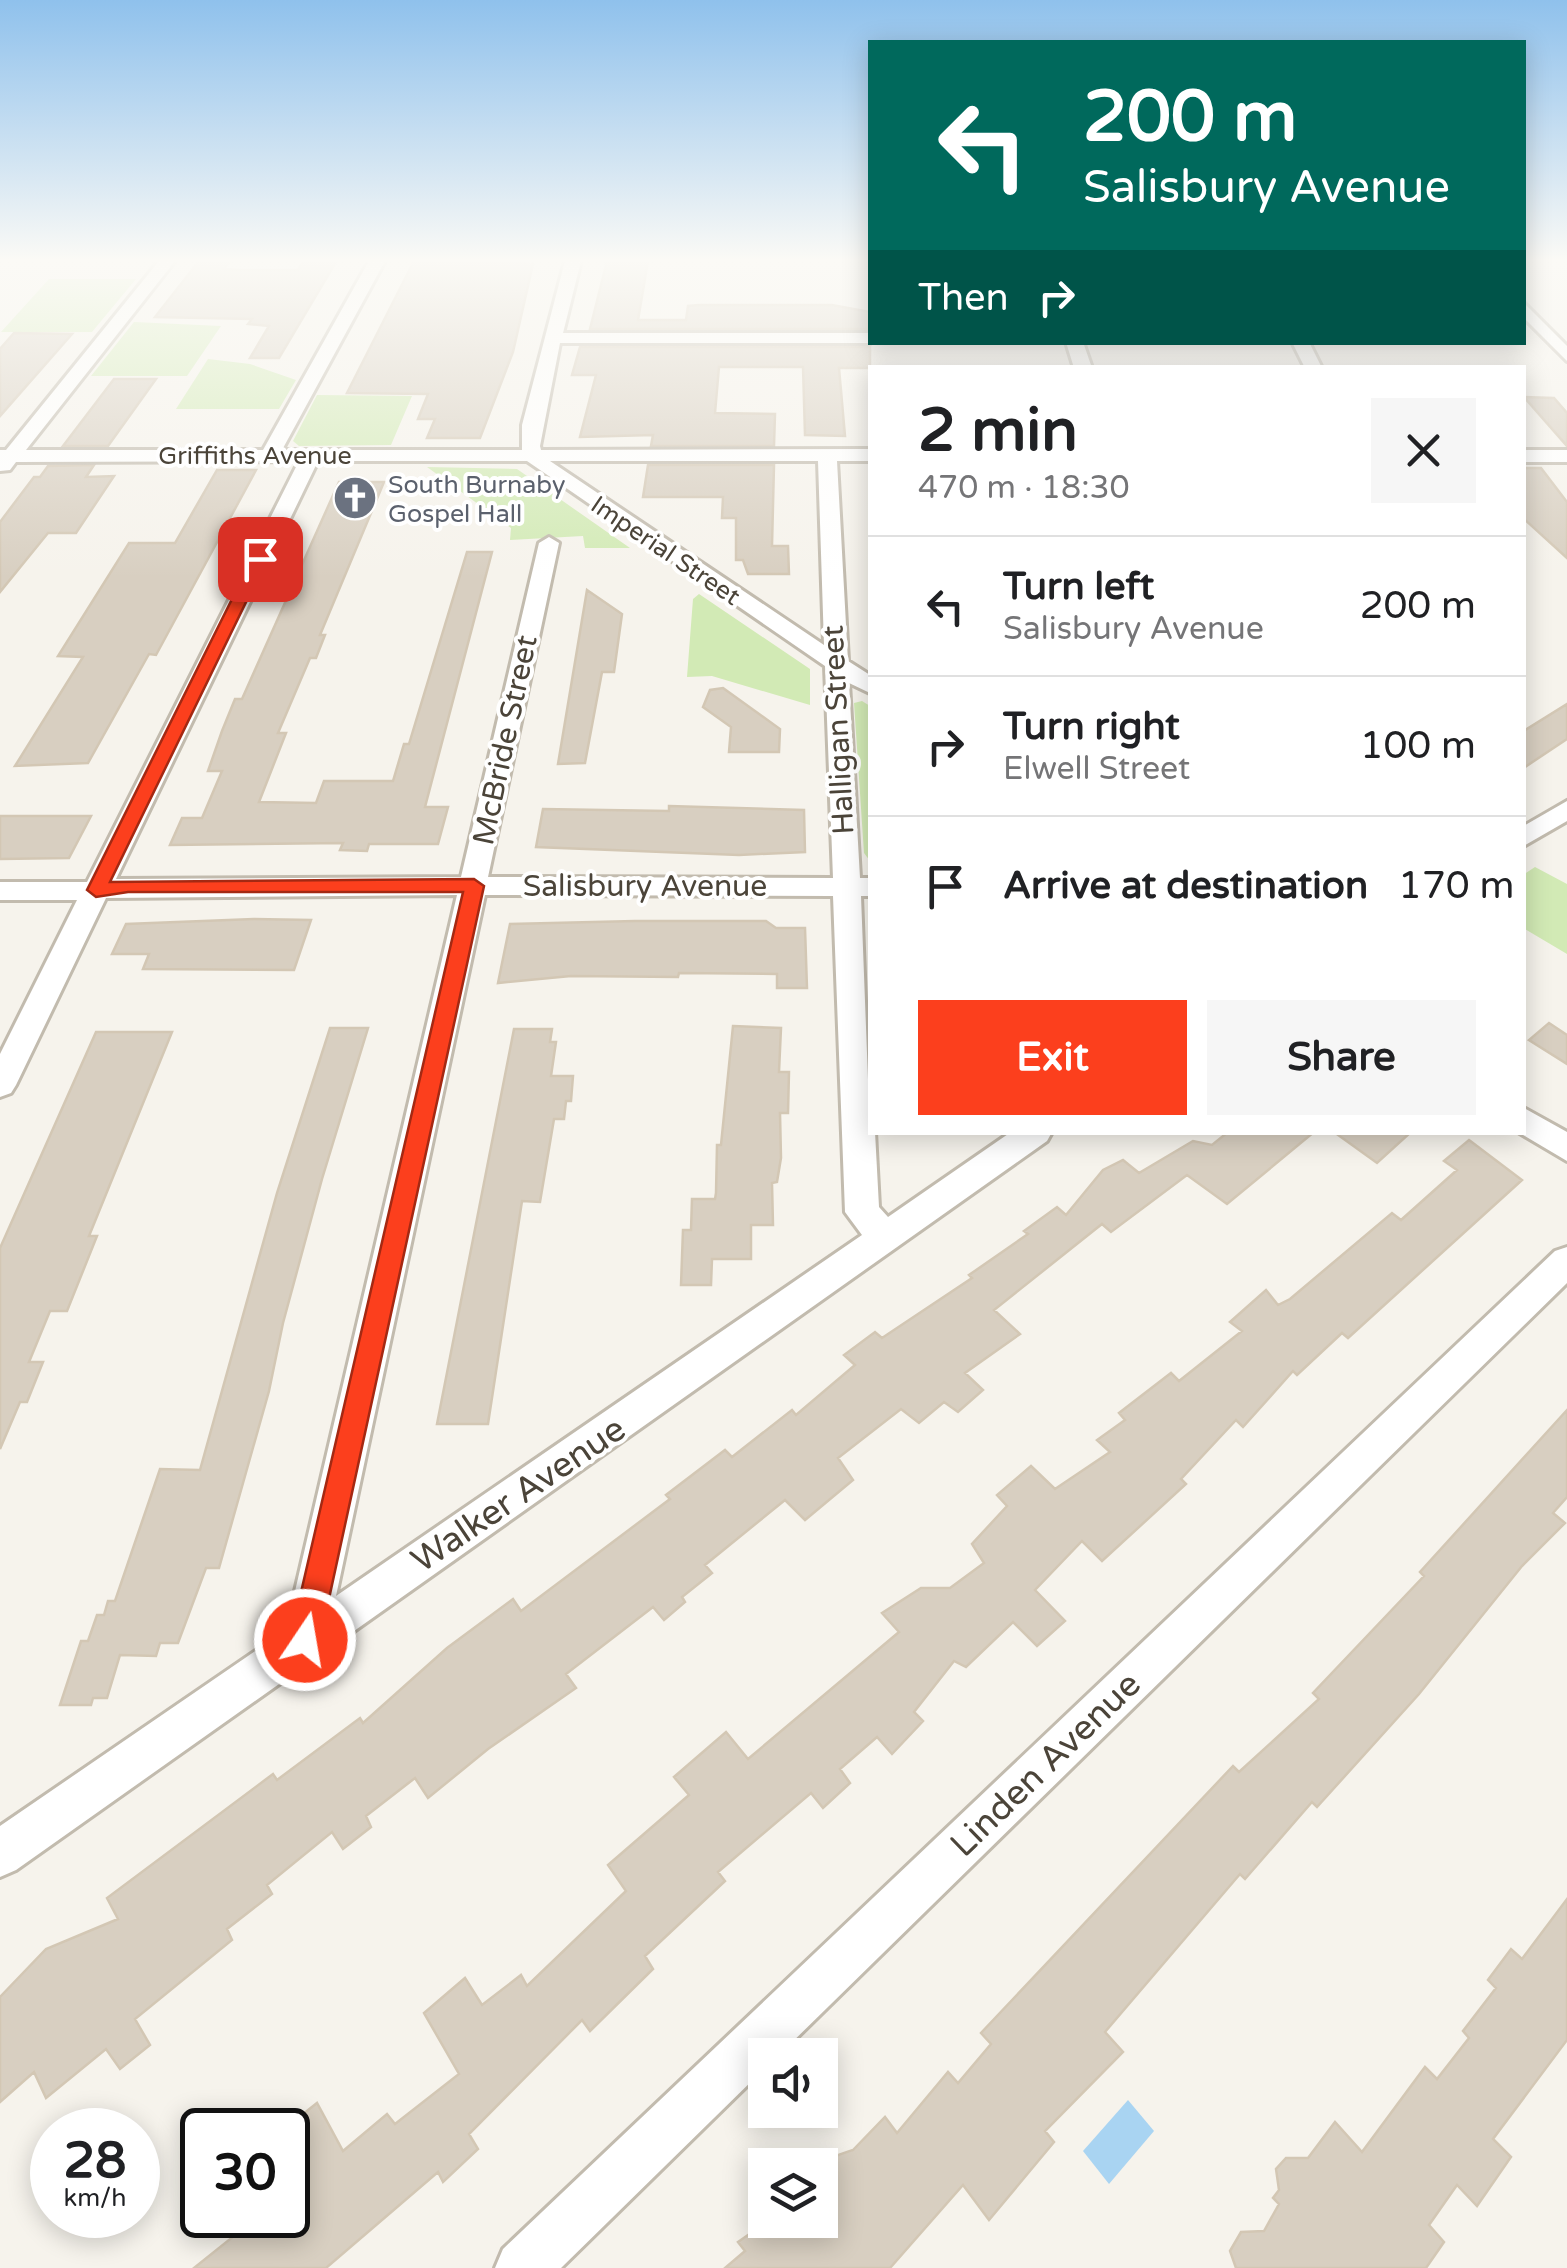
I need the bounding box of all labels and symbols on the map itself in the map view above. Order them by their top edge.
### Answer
street label: Griffiths Avenue [158,441,352,471]
place label: South Burnaby Gospel Hall [388,470,565,529]
church icon: South Burnaby Gospel Hall [332,475,378,521]
street label: Imperial Street [585,490,746,612]
pin [218,517,303,602]
street label: Halligan Street [815,624,862,836]
street label: McBride Street [465,632,546,848]
street label: Salisbury Avenue [523,868,767,905]
street label: Walker Avenue [404,1408,633,1582]
position arrow [253,1588,357,1692]
street label: Linden Avenue [942,1664,1149,1866]
speed limit sign: 30 [180,2108,310,2238]

